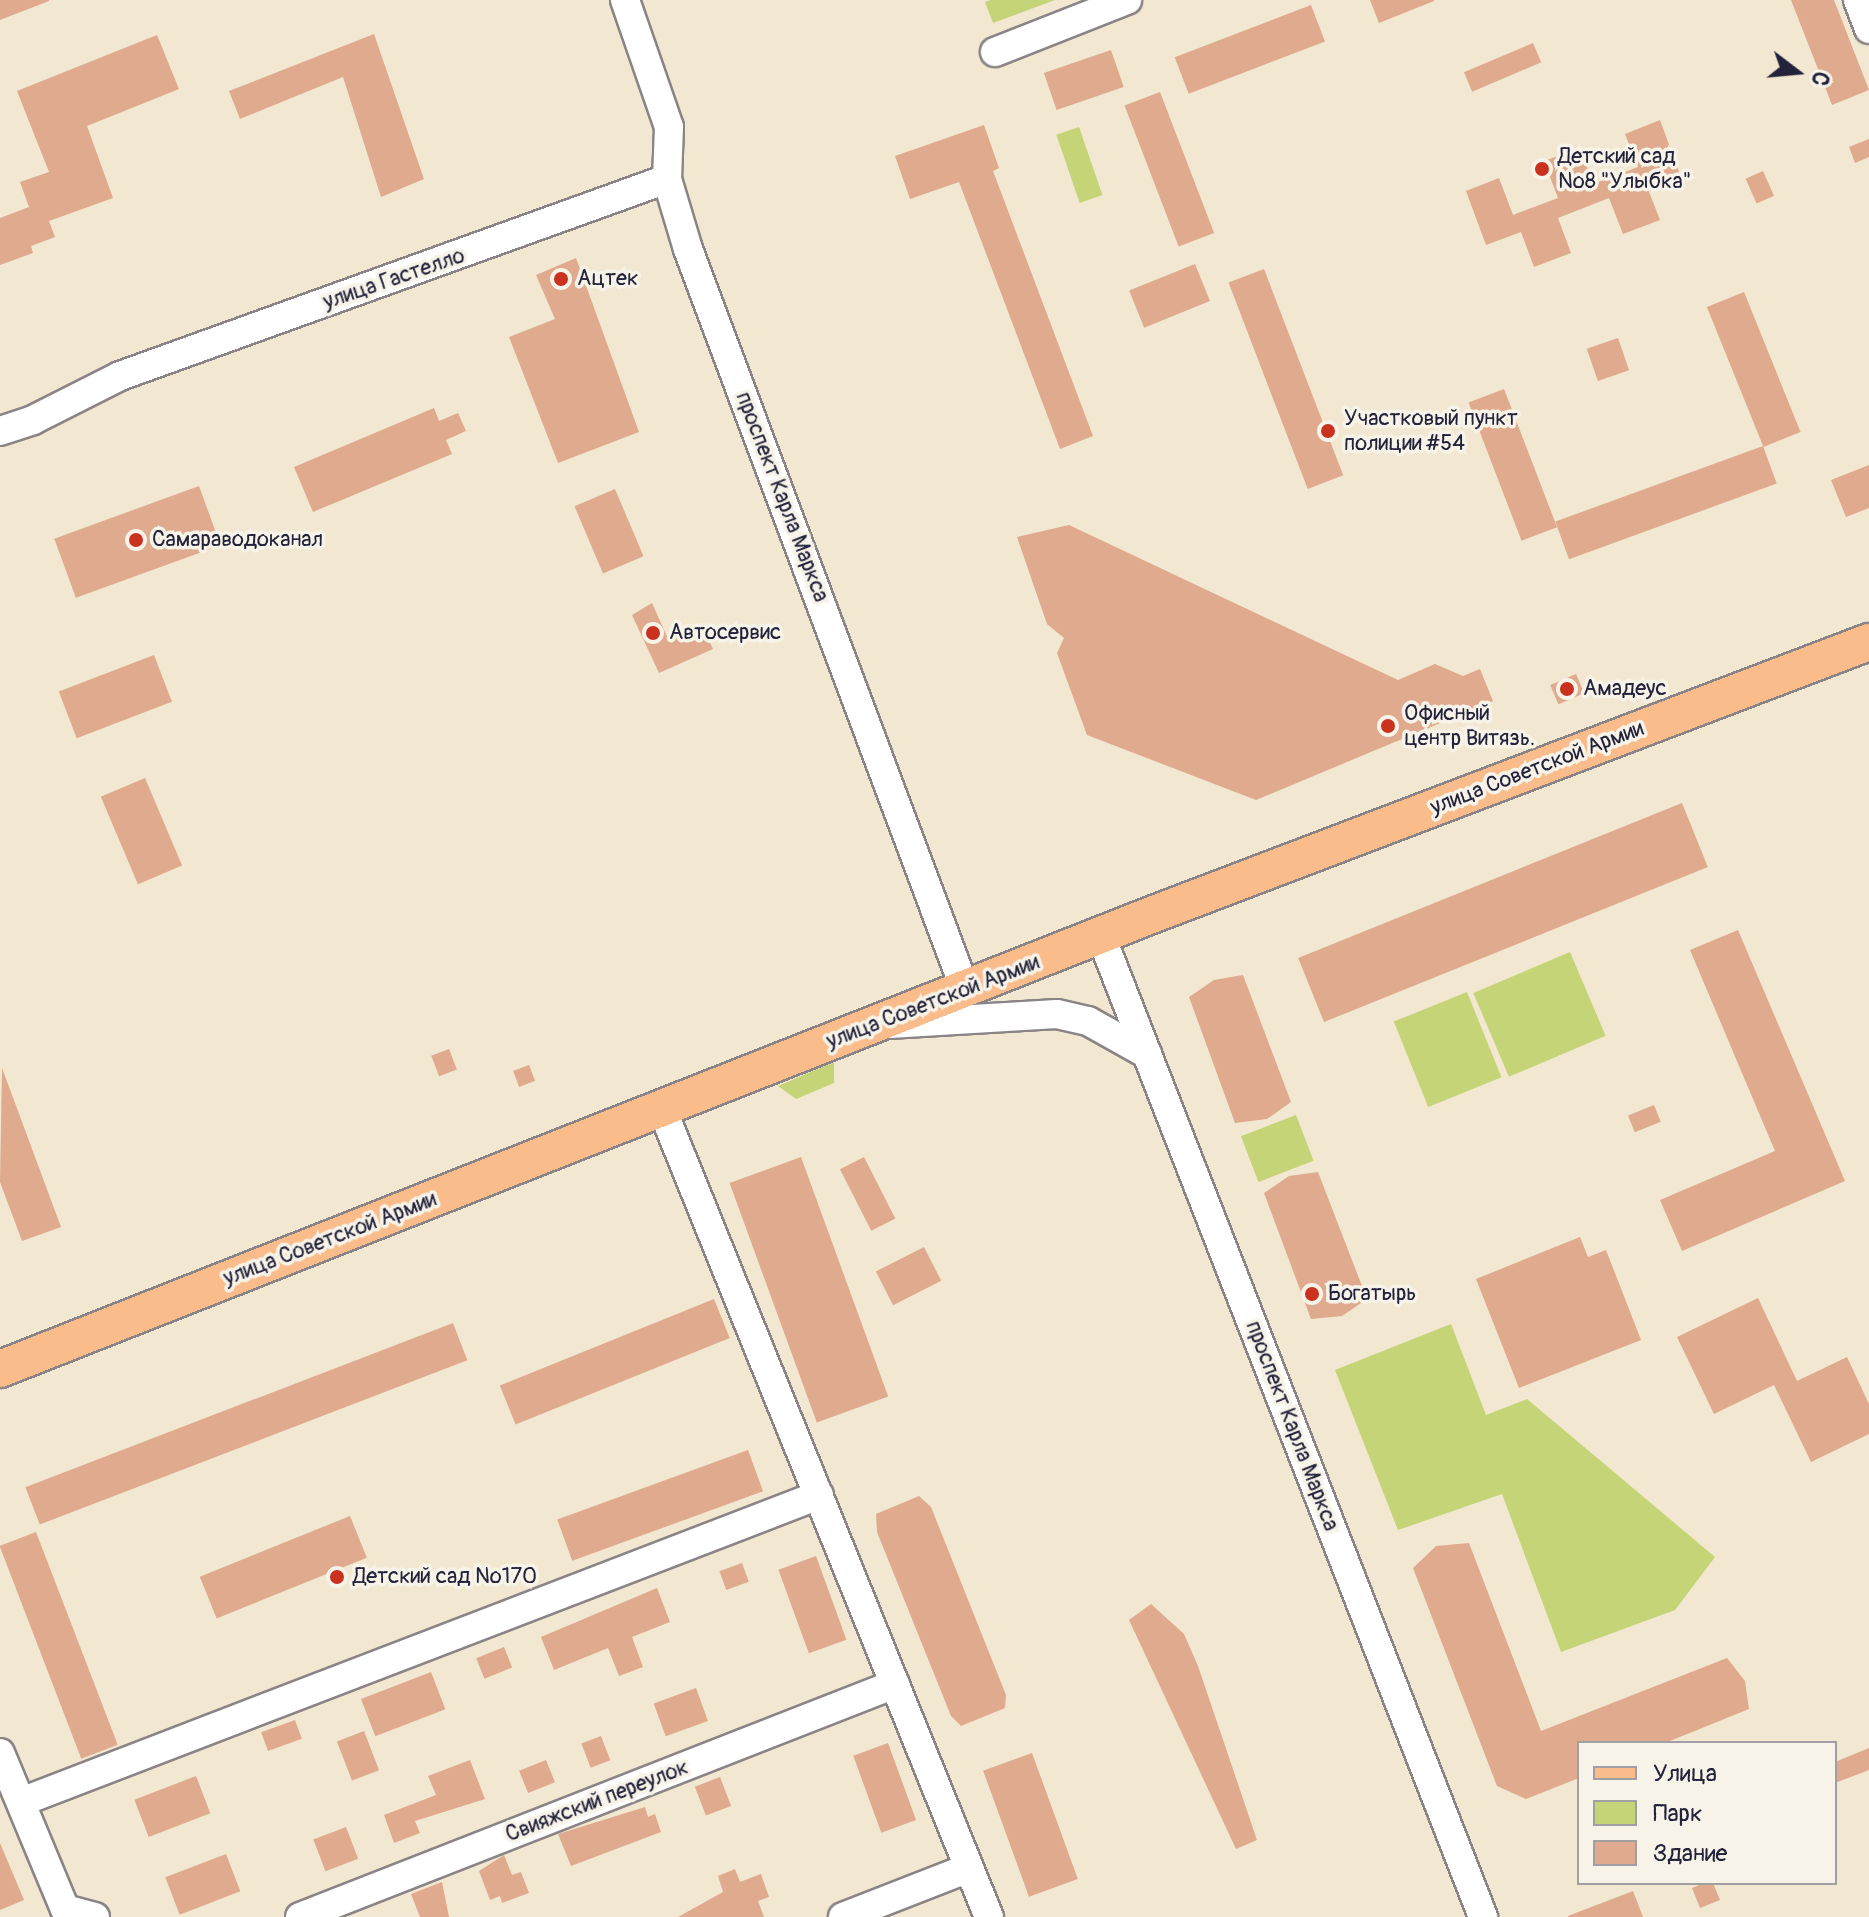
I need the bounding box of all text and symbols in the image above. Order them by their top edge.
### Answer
north arrow [1757,32,1837,112]
text: С [1805,68,1835,89]
place label: Детский сад №8 "Улыбка" [1558,143,1692,194]
marker: Детский сад №8 "Улыбка" [1533,160,1551,178]
street label: улица Гастелло [320,242,468,316]
place label: Ацтек [577,266,638,292]
marker: Ацтек [552,270,570,288]
street label: проспект Карла Маркса [730,388,834,606]
place label: Участковый пункт полиции #54 [1344,405,1518,456]
marker: Участковый пункт полиции #54 [1319,422,1337,440]
place label: Самараводоканал [152,527,323,553]
marker: Самараводоканал [127,531,145,549]
place label: Автосервис [669,620,781,646]
marker: Автосервис [644,624,662,642]
place label: Амадеус [1583,676,1667,702]
marker: Амадеус [1558,680,1576,698]
place label: Офисный центр Витязь. [1404,700,1535,752]
street label: улица Советской Армии [1427,715,1647,821]
marker: Офисный центр Витязь. [1379,717,1397,735]
street label: улица Советской Армии [823,949,1043,1055]
street label: улица Советской Армии [220,1186,440,1292]
place label: Богатырь [1328,1281,1416,1307]
marker: Богатырь [1303,1285,1321,1303]
street label: проспект Карла Маркса [1240,1317,1344,1535]
place label: Детский сад №170 [353,1564,537,1590]
marker: Детский сад №170 [328,1568,346,1586]
legend [1577,1741,1837,1885]
street label: Свияжский переулок [502,1754,692,1848]
text: Улица [1653,1759,1717,1788]
text: Парк [1653,1799,1702,1828]
text: Здание [1653,1839,1727,1868]

